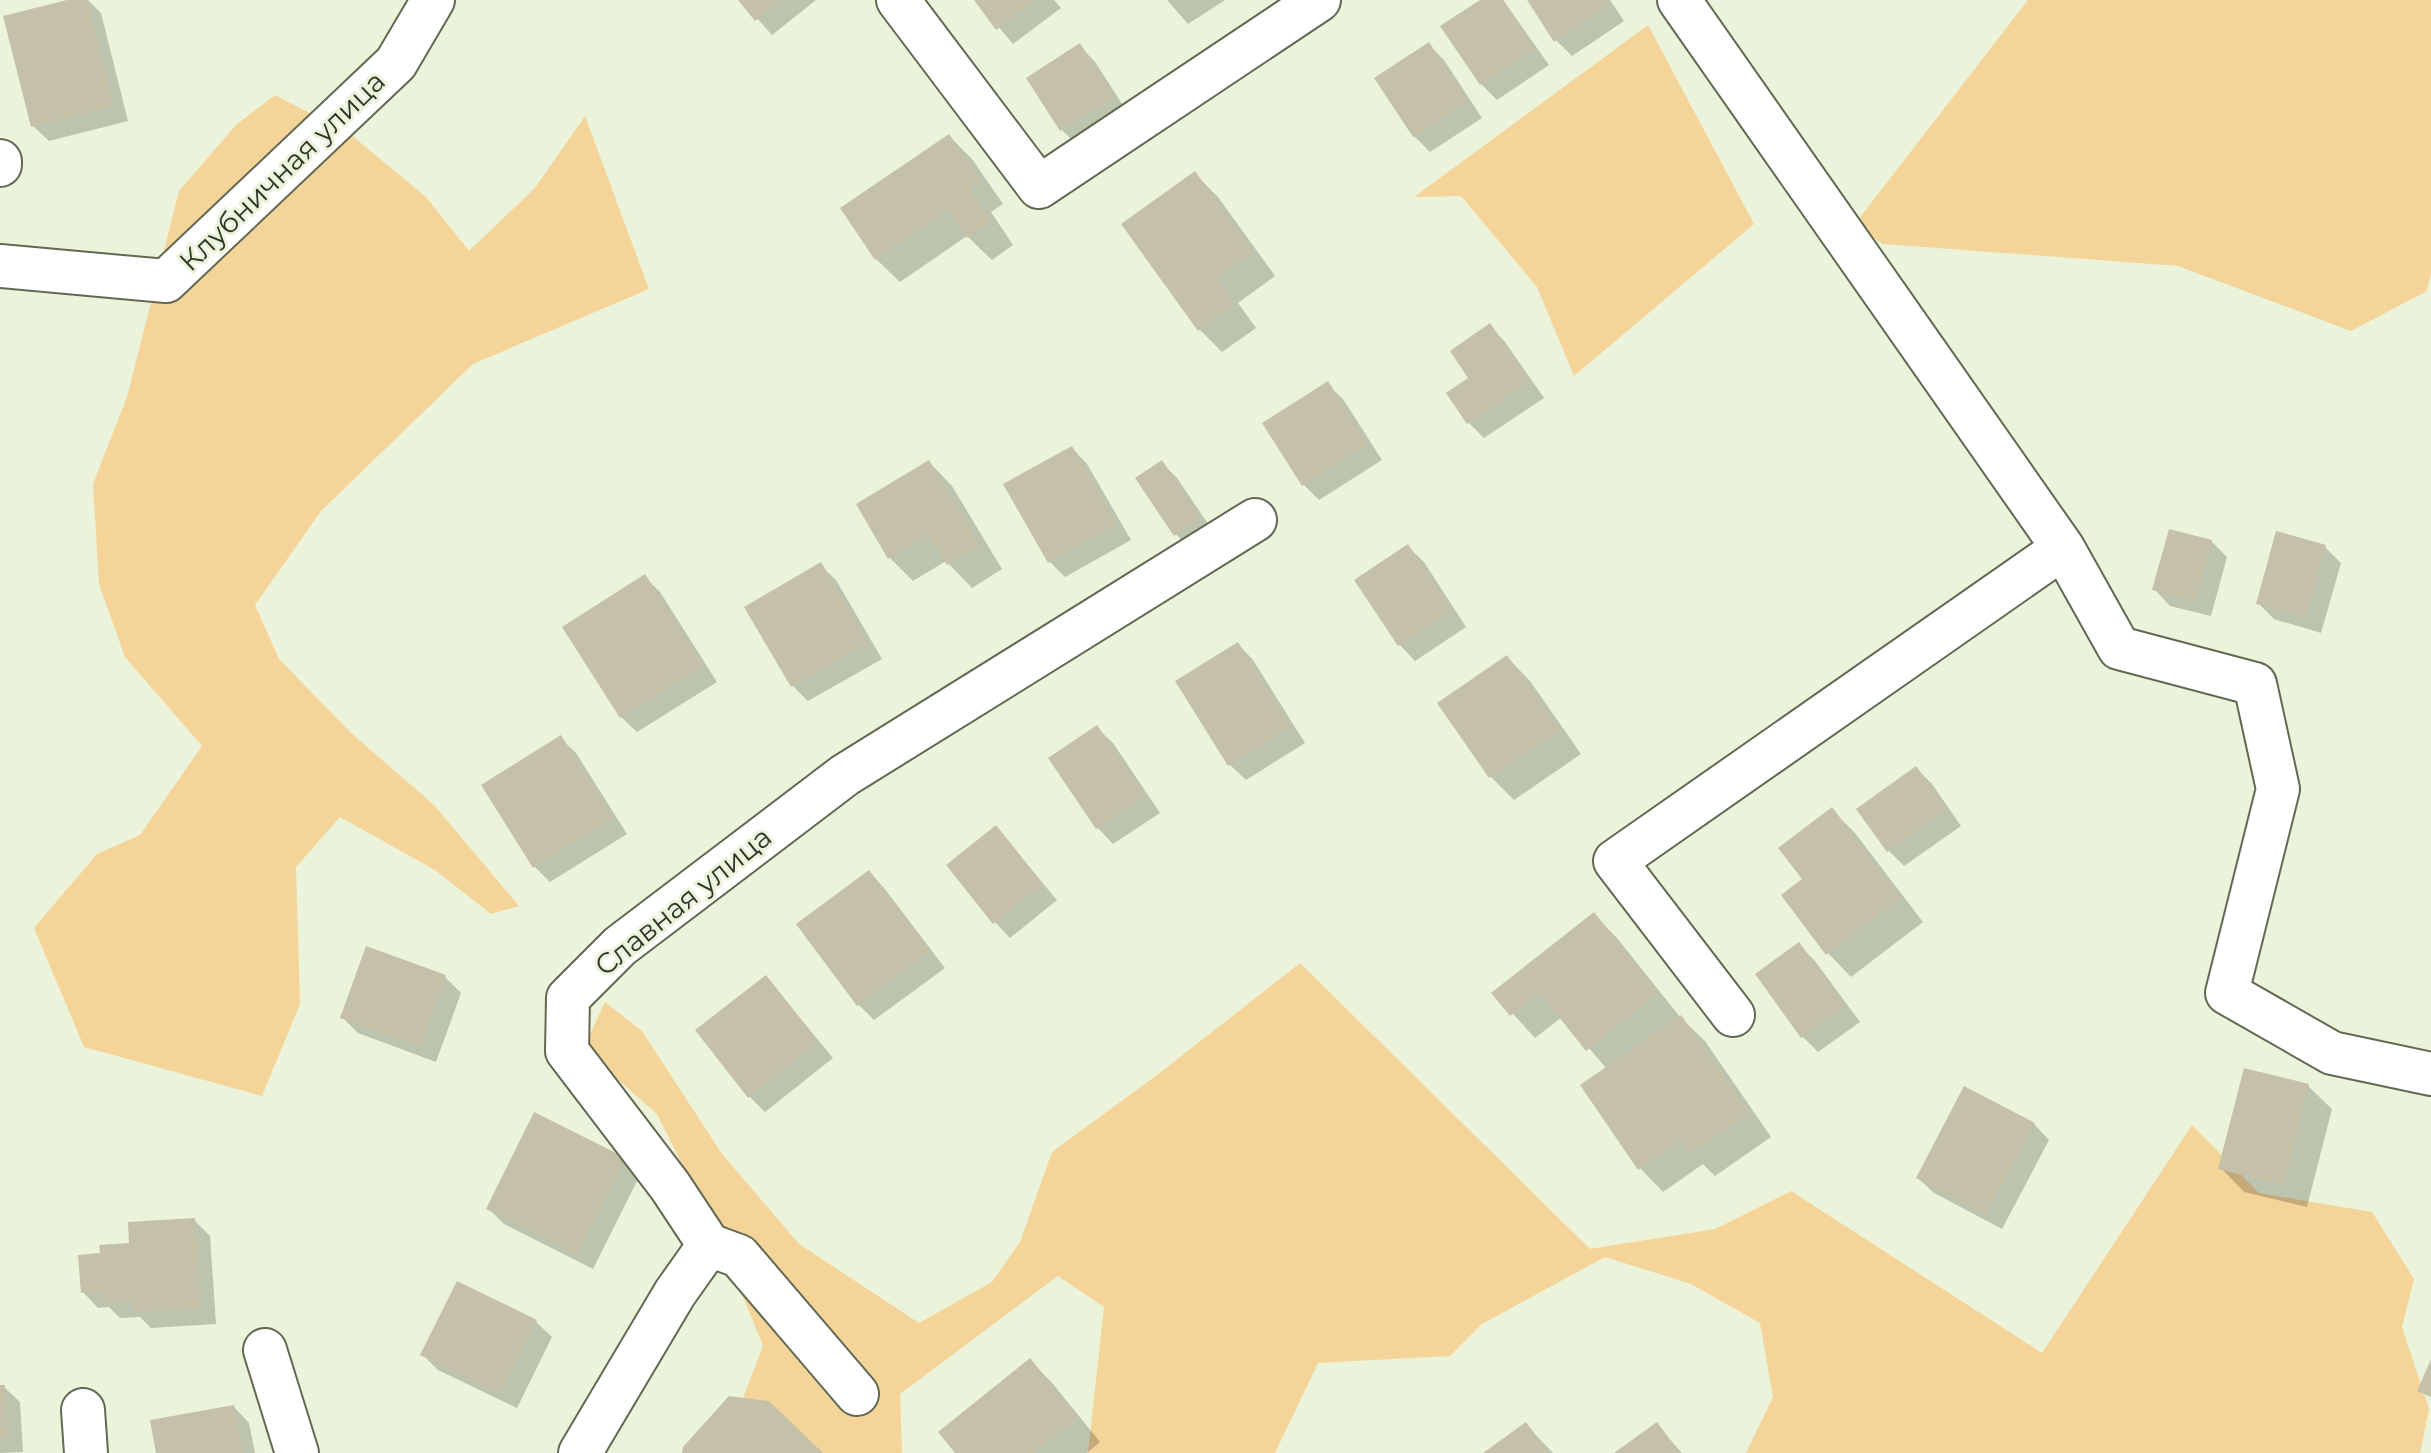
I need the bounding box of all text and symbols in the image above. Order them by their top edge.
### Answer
street label: Клубничная улица [172,64,392,278]
street label: Славная улица [588,819,778,983]

